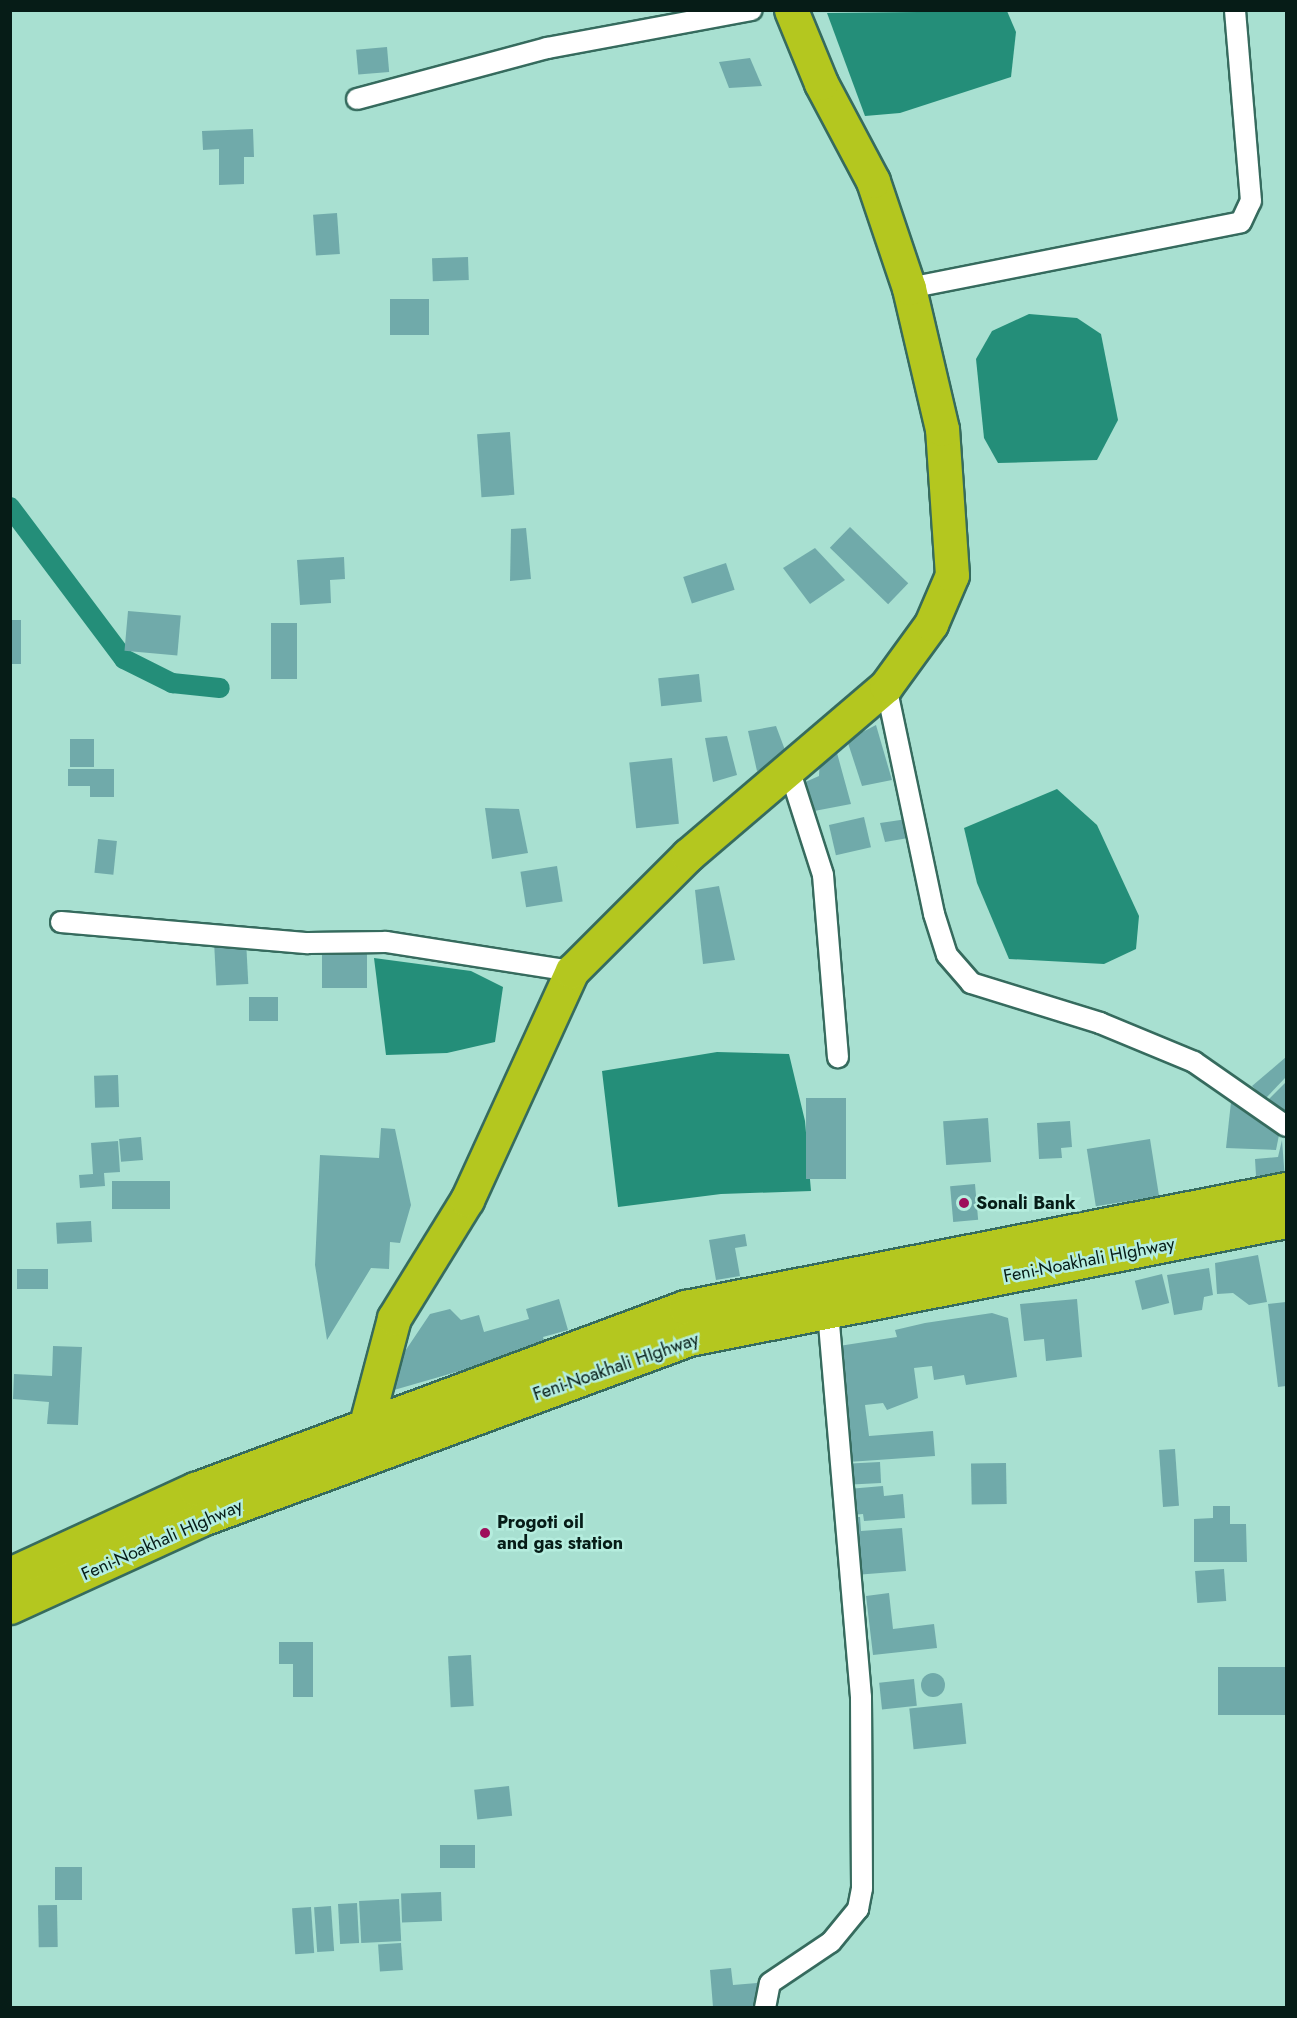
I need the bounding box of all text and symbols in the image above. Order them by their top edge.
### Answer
place label: Sonali Bank [976,1192,1076,1214]
marker: Sonali Bank [957,1196,971,1210]
street label: Feni-Noakhali HIghway [1002,1233,1176,1287]
street label: Feni-Noakhali HIghway [530,1328,702,1406]
street label: Feni-Noakhali HIghway [78,1495,246,1585]
place label: Progoti oil and gas station [497,1512,623,1555]
marker: Progoti oil and gas station [478,1526,492,1540]

